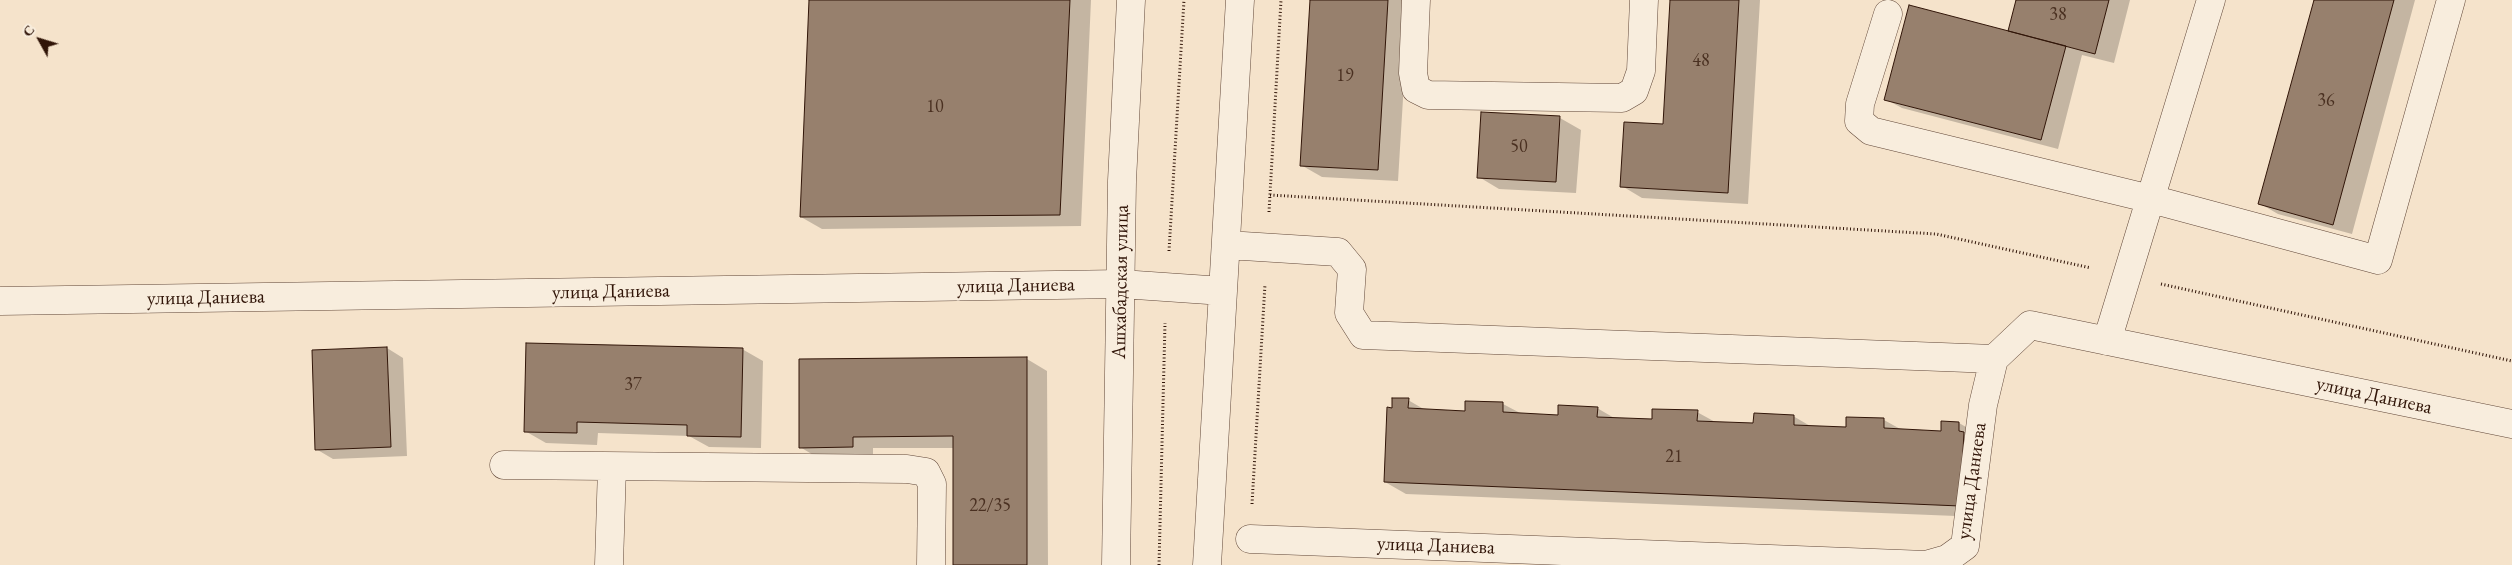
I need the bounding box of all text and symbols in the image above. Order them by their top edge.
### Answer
house number: 38 [2049,4,2067,26]
north arrow [15,15,65,65]
text: С [18,21,38,40]
house number: 48 [1692,50,1710,72]
house number: 19 [1336,65,1354,87]
house number: 36 [2317,90,2335,112]
house number: 10 [926,96,944,118]
house number: 50 [1510,136,1528,158]
street label: Ашхабадская улица [1108,205,1134,359]
street label: улица Даниева [957,273,1075,299]
street label: улица Даниева [552,279,670,305]
street label: улица Даниева [147,285,265,311]
street label: улица Даниева [2314,372,2434,420]
house number: 37 [624,374,642,396]
street label: улица Даниева [1952,421,1992,541]
house number: 21 [1665,446,1683,468]
house number: 22/35 [969,495,1011,517]
street label: улица Даниева [1377,532,1495,560]

